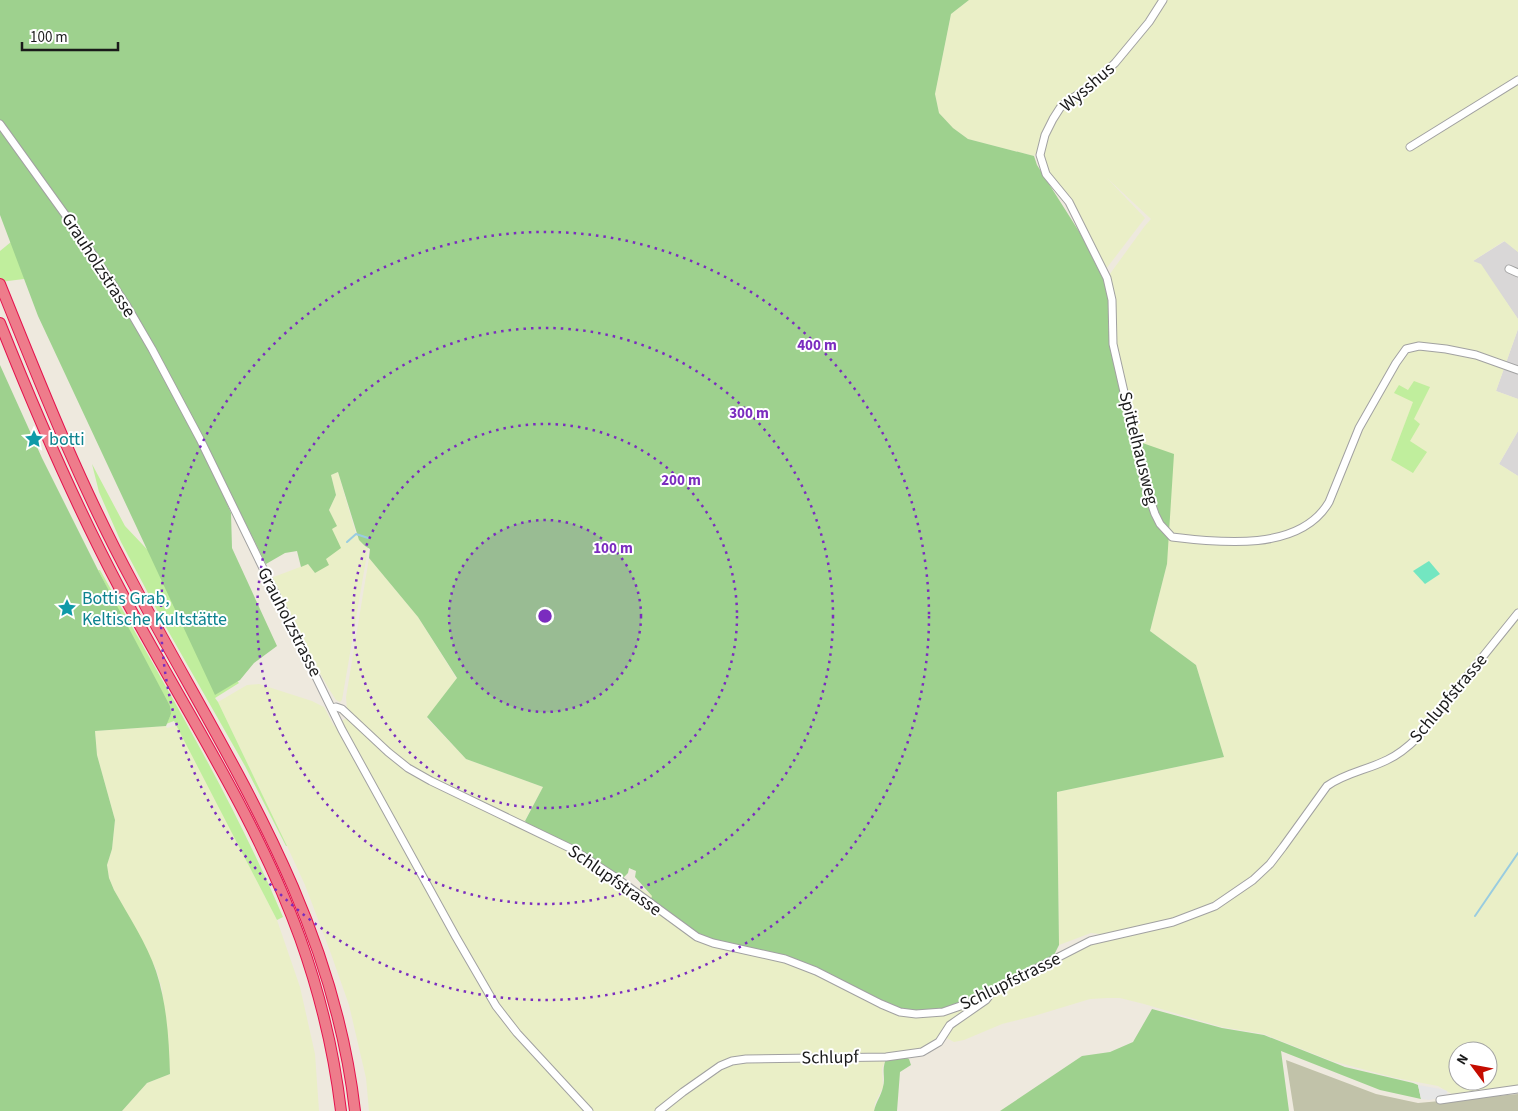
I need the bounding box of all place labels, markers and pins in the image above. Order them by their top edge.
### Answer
place label: botti [49,427,85,452]
place icon: botti [23,428,45,450]
place label: Bottis Grab, Keltische Kultstätte [82,586,227,632]
place icon: Bottis Grab, Keltische Kultstätte [56,597,78,619]
centre of rings [536,607,554,625]

